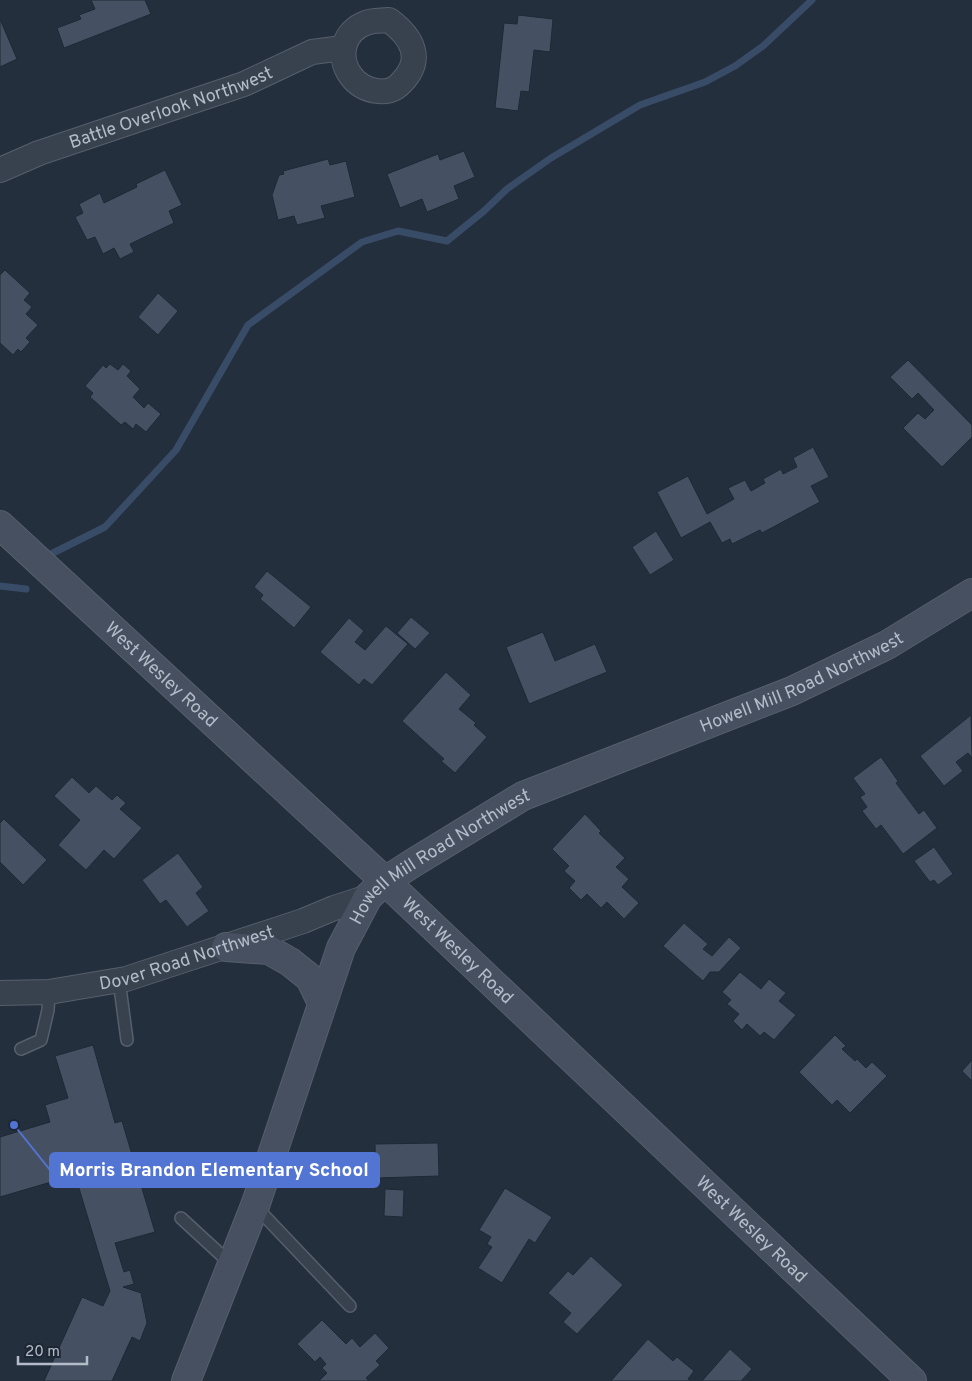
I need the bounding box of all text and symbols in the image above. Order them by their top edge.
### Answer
street label: Battle Overlook Northwest [66,62,277,155]
street label: West Wesley Road [99,618,222,733]
street label: Howell Mill Road Northwest [697,628,908,739]
street label: Howell Mill Road Northwest [345,784,534,929]
street label: West Wesley Road [396,893,518,1010]
street label: Dover Road Northwest [98,921,277,996]
callout: Morris Brandon Elementary School [50,1153,379,1187]
text: Morris Brandon Elementary School [59,1159,369,1183]
street label: West Wesley Road [690,1172,811,1289]
scale bar [18,1334,86,1366]
text: 20 m [25,1343,60,1362]

